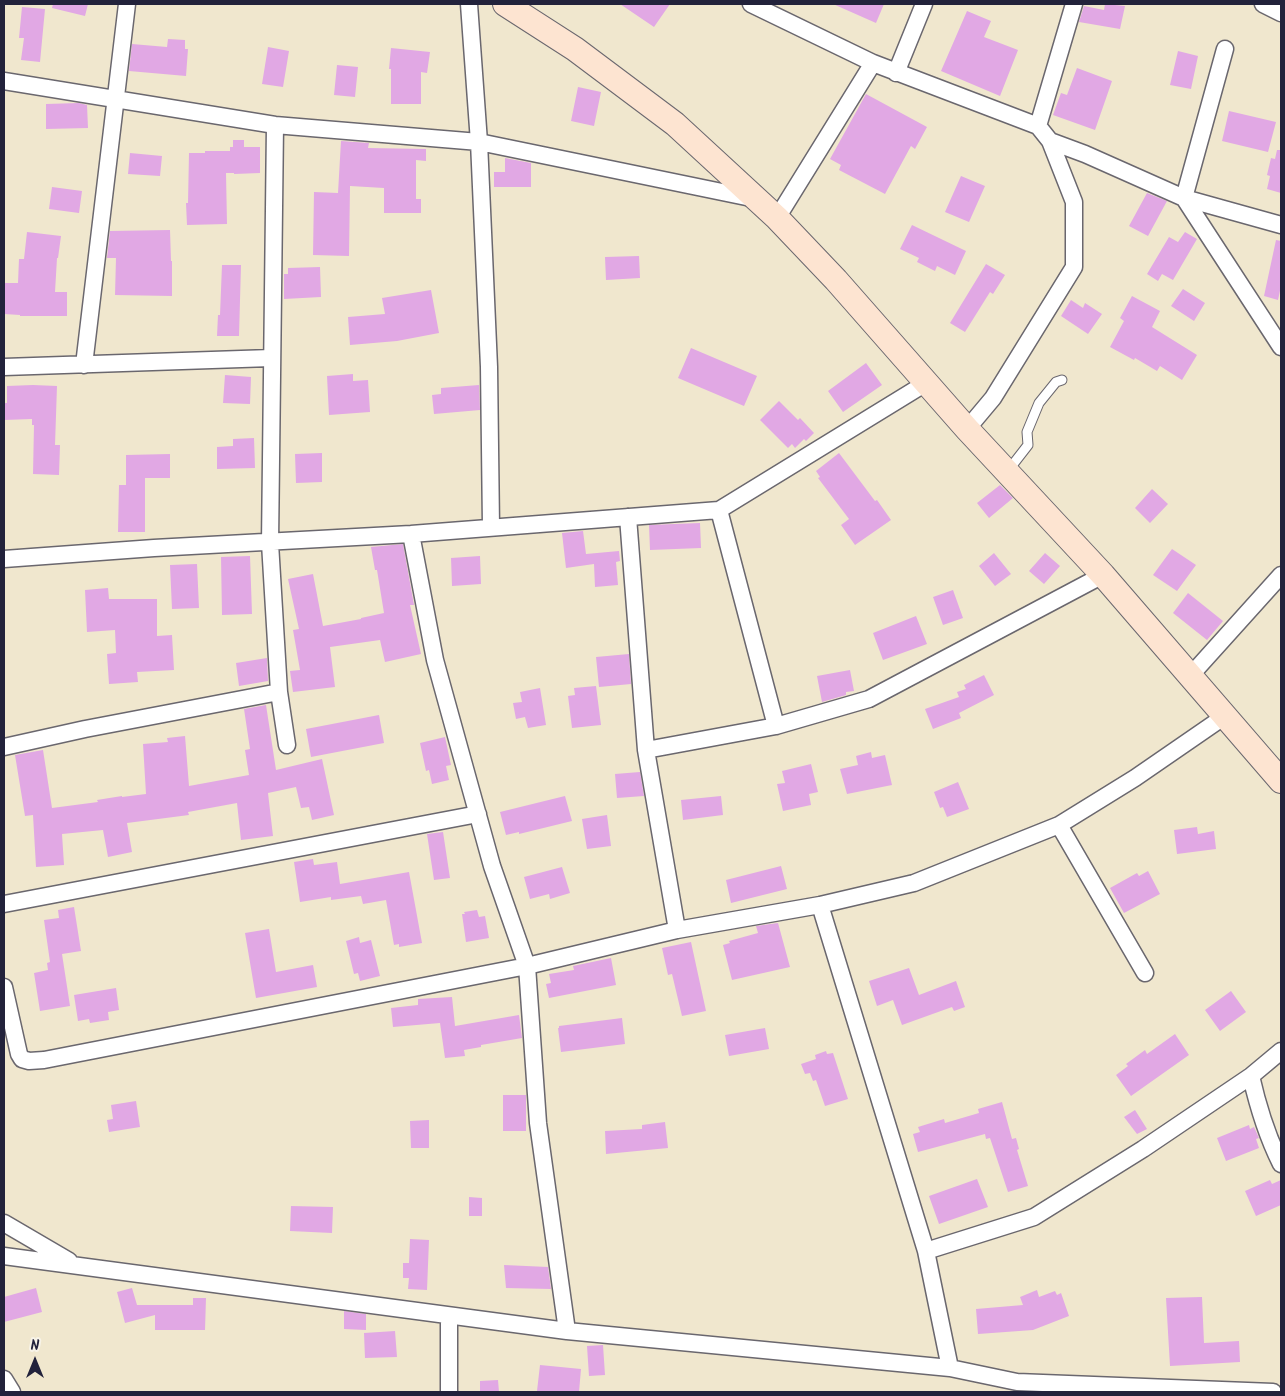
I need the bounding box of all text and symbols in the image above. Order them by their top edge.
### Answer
text: N [31,1335,39,1357]
north arrow [10,1336,60,1386]

